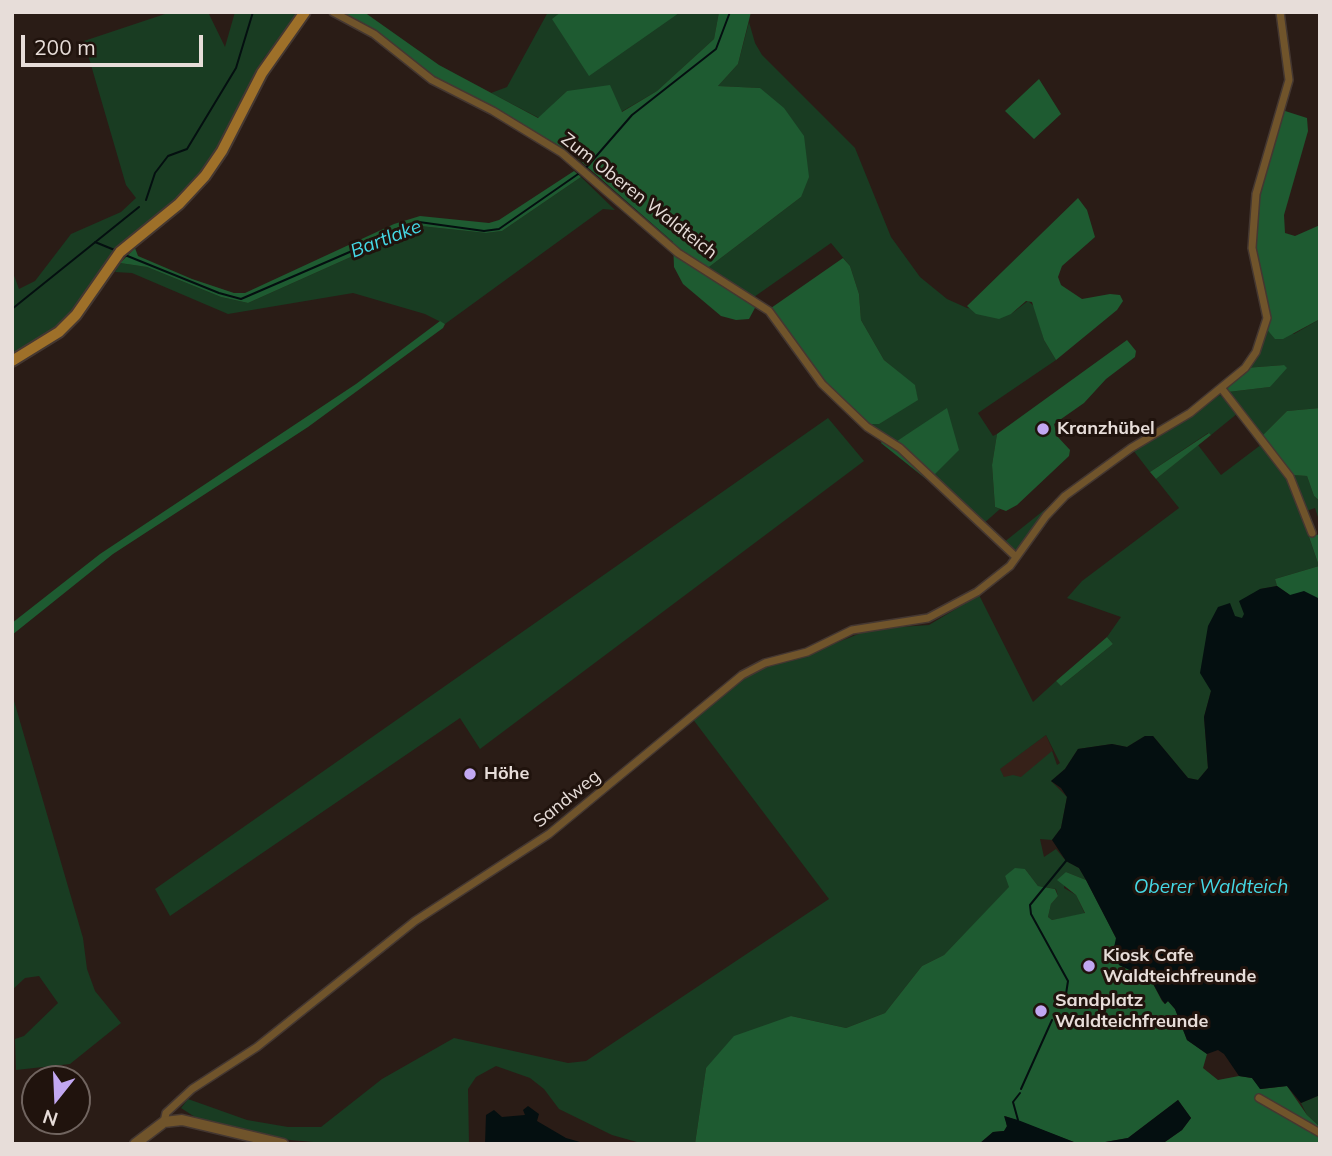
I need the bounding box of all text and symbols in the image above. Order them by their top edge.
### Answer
scale bar [24,21,206,65]
text: 200 m [34,34,96,60]
street label: Zum Oberen Waldteich [557,128,721,264]
water label: Bartlake [347,215,425,263]
place label: Kranzhübel [1057,418,1155,440]
marker: Kranzhübel [1035,421,1051,437]
place label: Höhe [484,763,529,785]
marker: Höhe [462,766,478,782]
street label: Sandweg [529,766,605,832]
water label: Oberer Waldteich [1134,876,1288,898]
place label: Kiosk Cafe Waldteichfreunde [1103,945,1256,988]
marker: Kiosk Cafe Waldteichfreunde [1081,958,1097,974]
place label: Sandplatz Waldteichfreunde [1055,990,1208,1032]
marker: Sandplatz Waldteichfreunde [1033,1003,1049,1019]
north arrow [21,1065,91,1135]
text: N [40,1104,61,1132]

